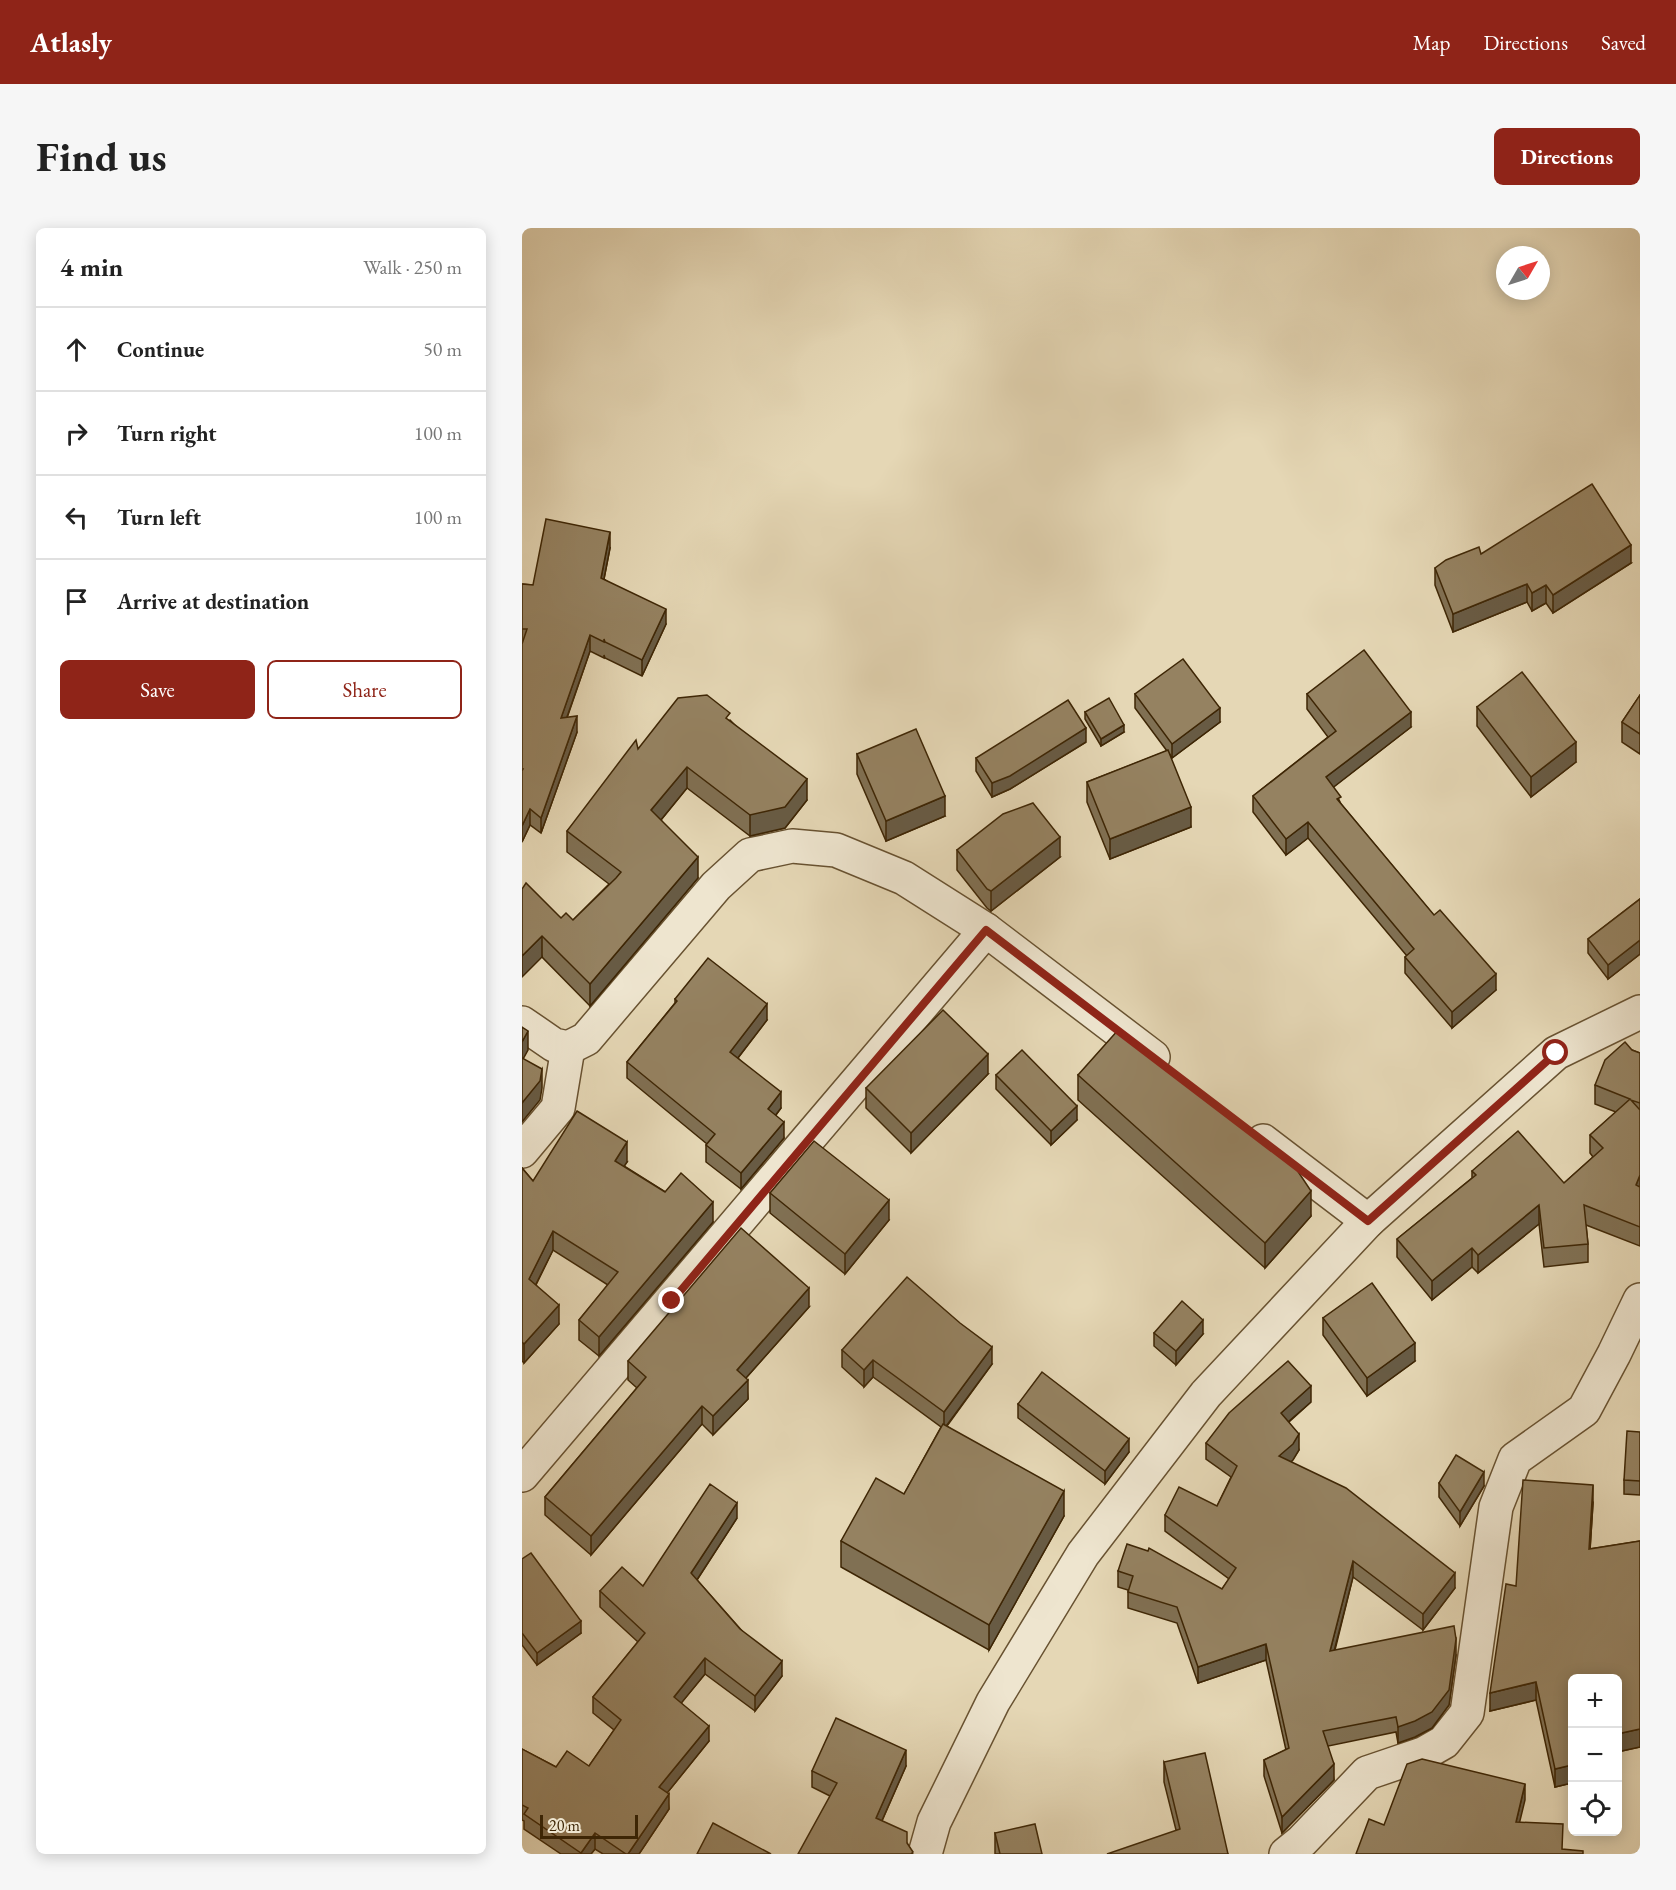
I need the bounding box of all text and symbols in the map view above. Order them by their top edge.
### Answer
text: Atlasly [30,24,112,60]
text: Map [1413,29,1450,56]
text: Directions [1483,29,1568,56]
text: Saved [1601,29,1646,56]
button: Directions [1494,128,1640,185]
text: Find us [36,129,167,184]
north arrow [1496,246,1550,300]
text: 4 min [60,250,123,284]
text: Walk · 250 m [363,254,462,280]
icon: ahead [60,333,93,366]
text: Continue [117,335,204,364]
text: 50 m [423,336,462,362]
icon: right [60,417,93,450]
text: Turn right [117,419,216,448]
text: 100 m [414,420,462,446]
icon: left [60,501,93,534]
text: Turn left [117,503,201,532]
text: 100 m [414,504,462,530]
icon: arrive [60,585,93,618]
text: Arrive at destination [117,587,309,616]
button: Save [60,660,255,719]
button: Share [267,660,462,719]
route start [1542,1039,1568,1065]
route end [658,1287,684,1313]
map controls [1568,1674,1622,1836]
button: + [1568,1674,1622,1728]
button: − [1568,1728,1622,1782]
button: locate [1568,1782,1622,1836]
scale bar [540,1812,638,1840]
text: 20 m [549,1815,580,1836]

